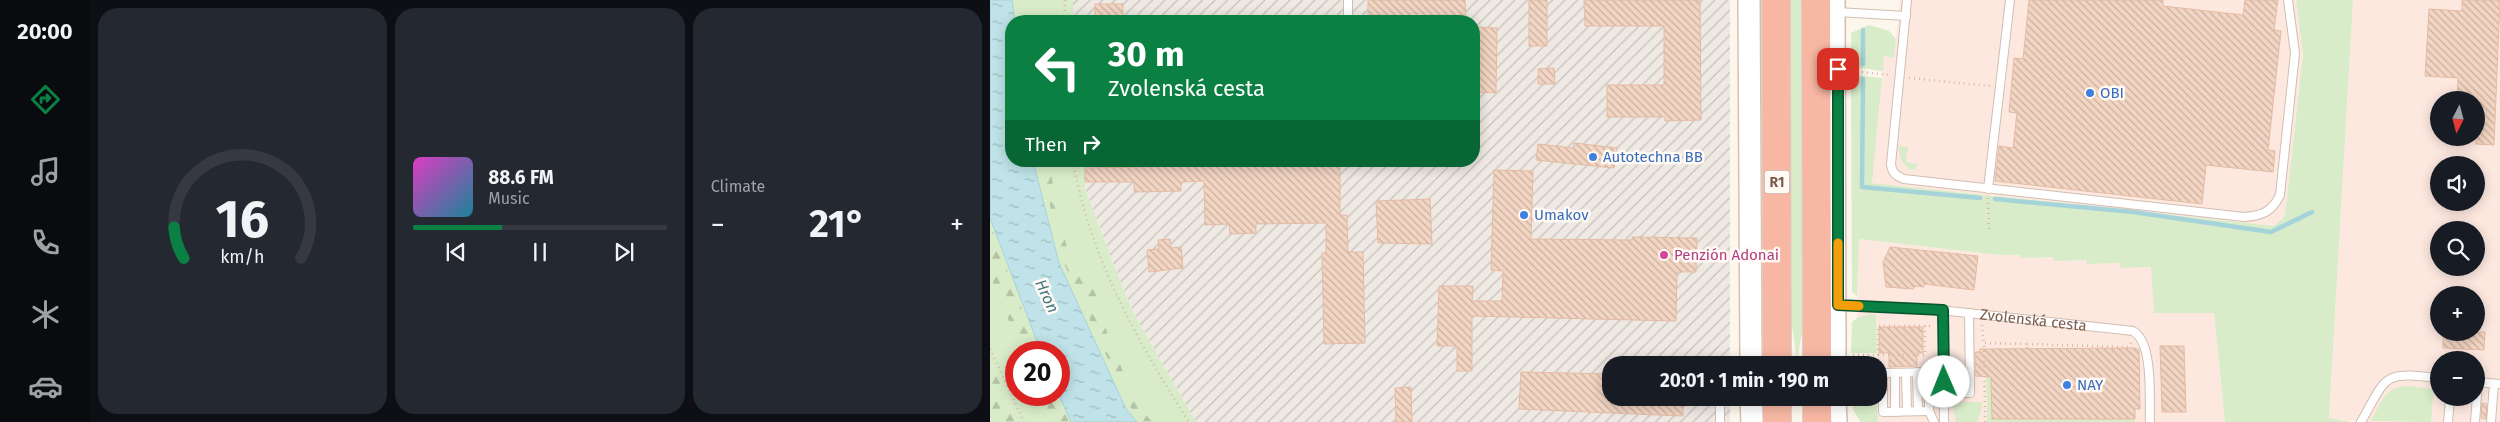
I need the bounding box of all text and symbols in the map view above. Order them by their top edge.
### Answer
text: 20:00 [17,18,73,45]
text: 30 m [1108,33,1185,75]
icon: left [1025,35,1090,100]
pin [1817,48,1859,90]
icon: arrive [1824,55,1852,83]
text: Zvolenská cesta [1108,75,1265,102]
icon: directions [28,82,63,117]
place label: OBI [2100,84,2124,102]
marker: OBI [2084,87,2096,99]
north arrow [2430,91,2485,146]
map controls [2430,91,2485,406]
icon: right [1077,130,1105,158]
text: Then [1025,133,1067,156]
place label: Autotechna BB [1603,148,1703,166]
marker: Autotechna BB [1587,151,1599,163]
icon: music [28,154,63,189]
button: sound [2430,156,2485,211]
text: 88.6 FM [488,166,554,189]
road number: R1 [1764,170,1790,193]
text: Climate [711,177,765,196]
text: 16 [216,188,269,251]
text: Music [488,189,530,208]
text: 21° [809,201,865,247]
place label: Umakov [1534,206,1589,224]
text: − [711,208,725,241]
text: + [950,208,964,241]
marker: Umakov [1518,209,1530,221]
button: search [2430,221,2485,276]
icon: phone [28,225,63,260]
icon: previous [442,238,470,266]
icon: pause [526,238,554,266]
icon: next [610,238,638,266]
text: km/h [221,246,265,268]
place label: Penzión Adonai [1674,246,1779,264]
marker: Penzión Adonai [1658,249,1670,261]
water label: Hron [1031,276,1063,316]
button: + [2430,286,2485,341]
icon: climate [28,297,63,332]
street label: Zvolenská cesta [1979,305,2088,335]
speed limit sign: 20 [1005,341,1070,406]
button: − [2430,351,2485,406]
position arrow [1917,355,1969,407]
icon: car [28,369,63,404]
text: 20:01 · 1 min · 190 m [1660,369,1829,392]
place label: NAY [2077,376,2104,394]
marker: NAY [2061,379,2073,391]

